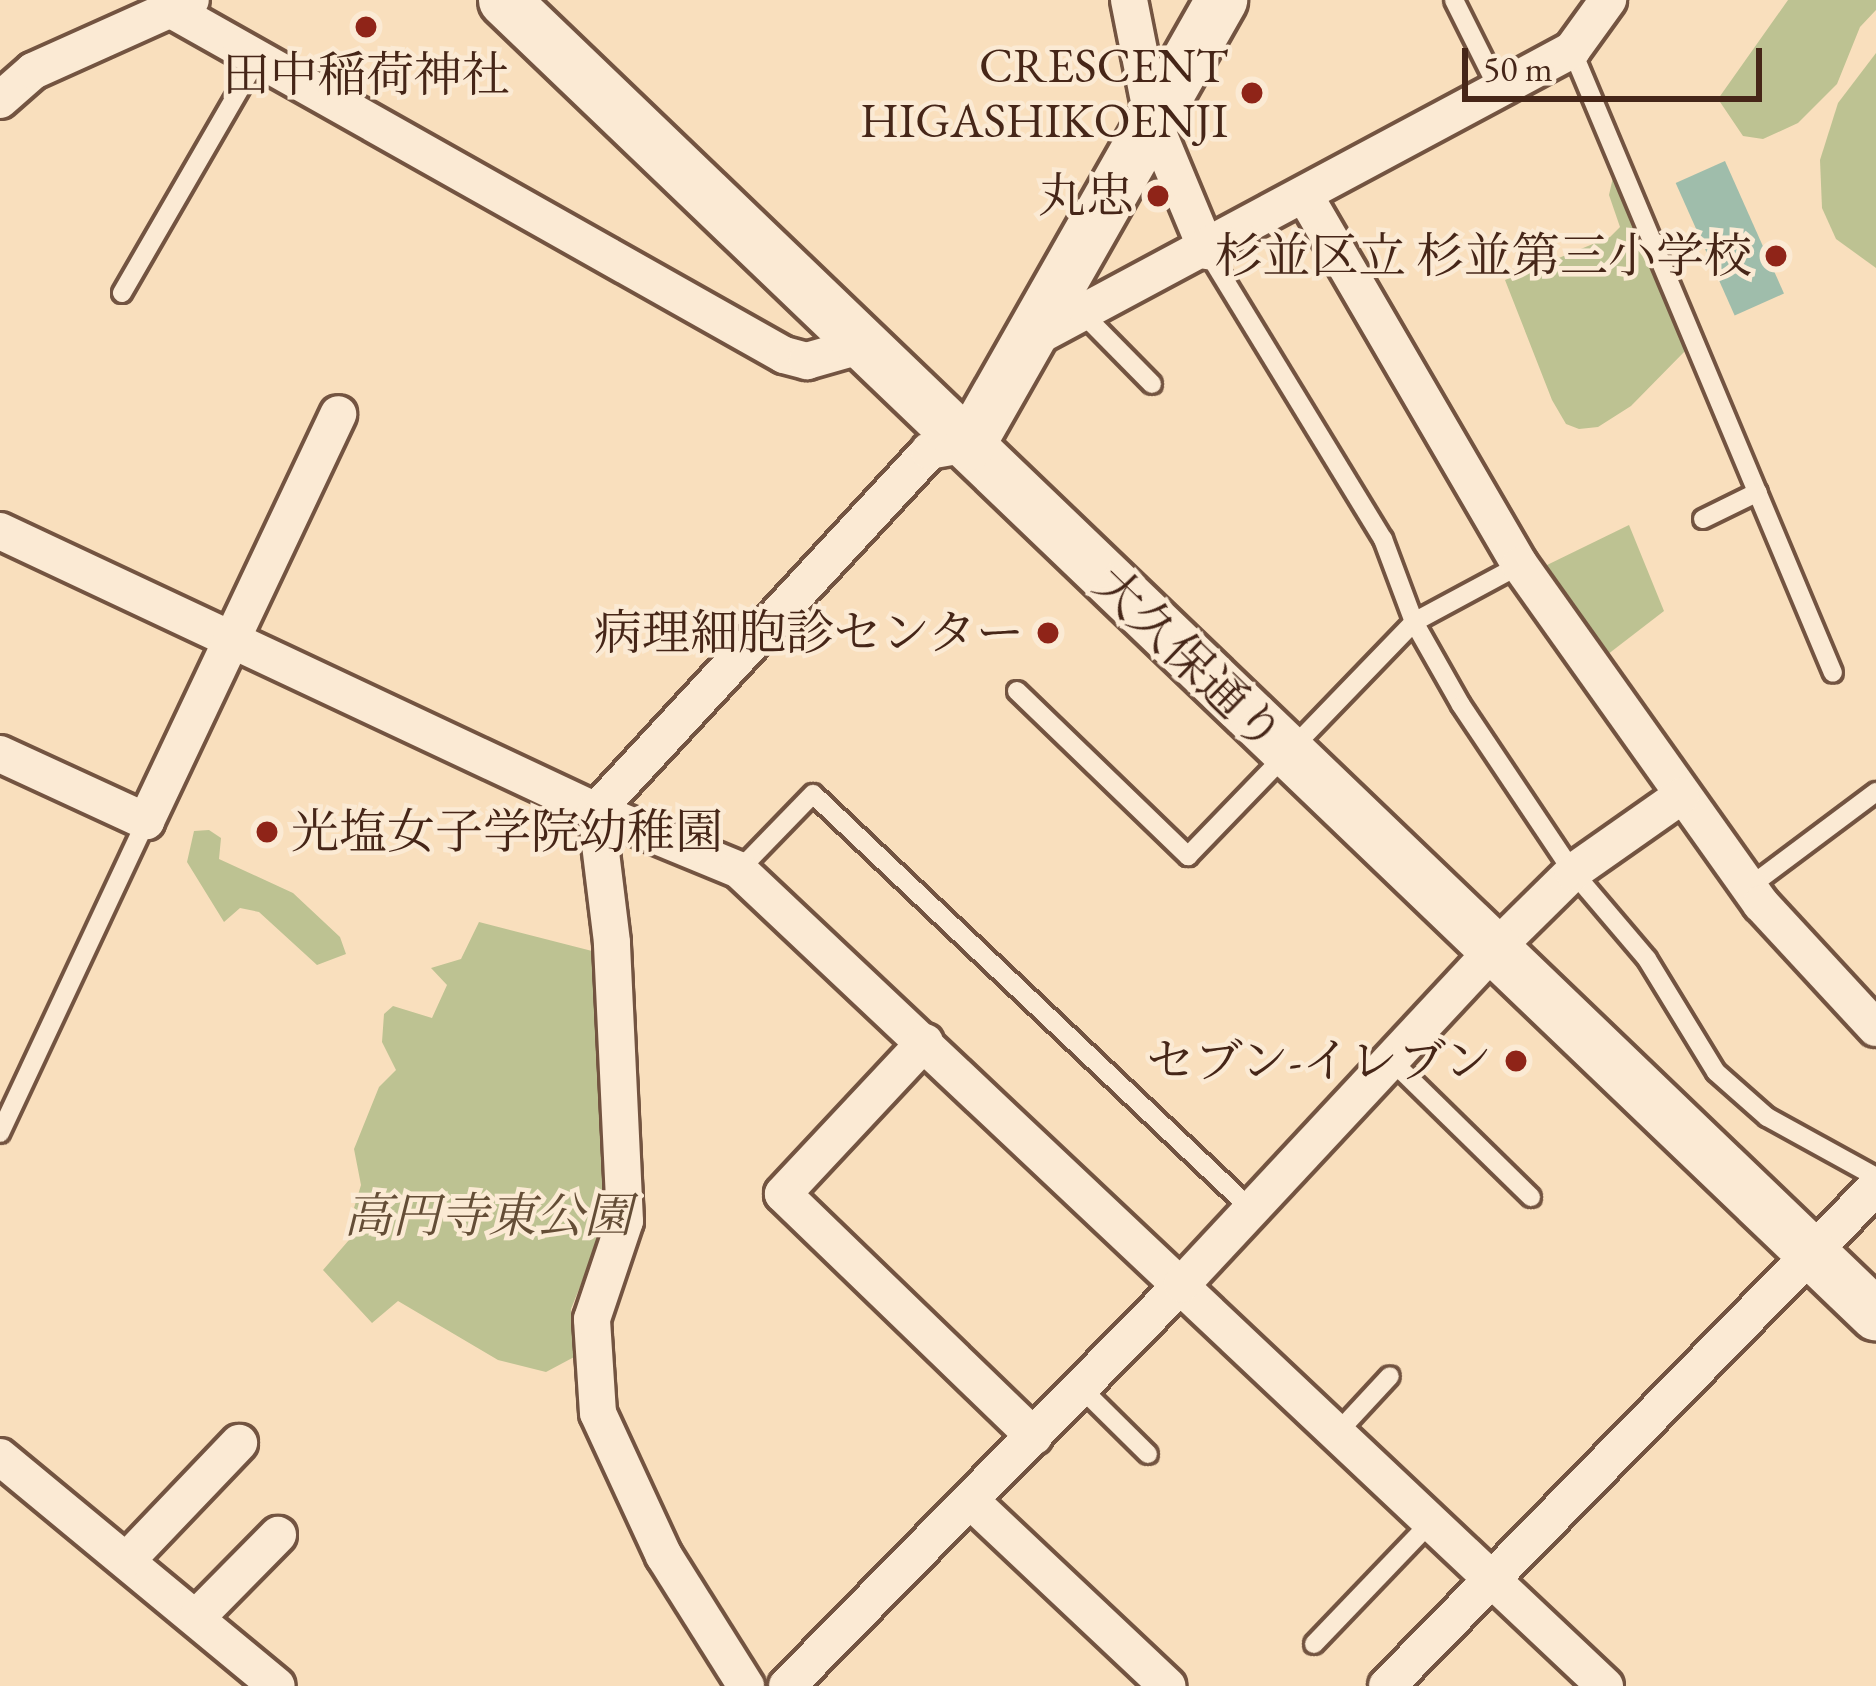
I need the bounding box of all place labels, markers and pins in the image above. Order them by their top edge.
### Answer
marker: 田中稲荷神社 [353,14,379,40]
place label: CRESCENT HIGASHIKOENJI [860,36,1228,149]
place label: 田中稲荷神社 [222,46,510,104]
marker: CRESCENT HIGASHIKOENJI [1239,80,1265,106]
place label: 丸忠 [1038,167,1134,225]
marker: 丸忠 [1145,183,1171,209]
place label: 杉並区立 杉並第三小学校 [1214,227,1752,285]
marker: 杉並区立 杉並第三小学校 [1763,243,1789,269]
place label: 病理細胞診センター [592,604,1024,662]
marker: 病理細胞診センター [1035,620,1061,646]
place label: 光塩女子学院幼稚園 [291,803,723,861]
marker: 光塩女子学院幼稚園 [254,819,280,845]
place label: セブン-イレブン [1143,1032,1492,1090]
marker: セブン-イレブン [1503,1048,1529,1074]

